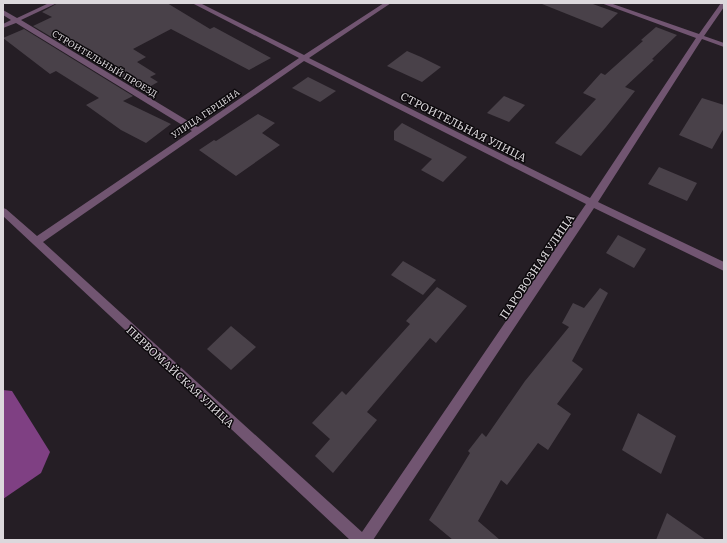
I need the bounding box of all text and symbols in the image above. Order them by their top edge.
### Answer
street label: СТРОИТЕЛЬНЫЙ ПРОЕЗД [50,26,161,100]
street label: УЛИЦА ГЕРЦЕНА [168,85,243,141]
street label: СТРОИТЕЛЬНАЯ УЛИЦА [398,87,530,165]
street label: ПАРОВОЗНАЯ УЛИЦА [495,210,577,322]
street label: ПЕРВОМАЙСКАЯ УЛИЦА [123,322,239,430]

